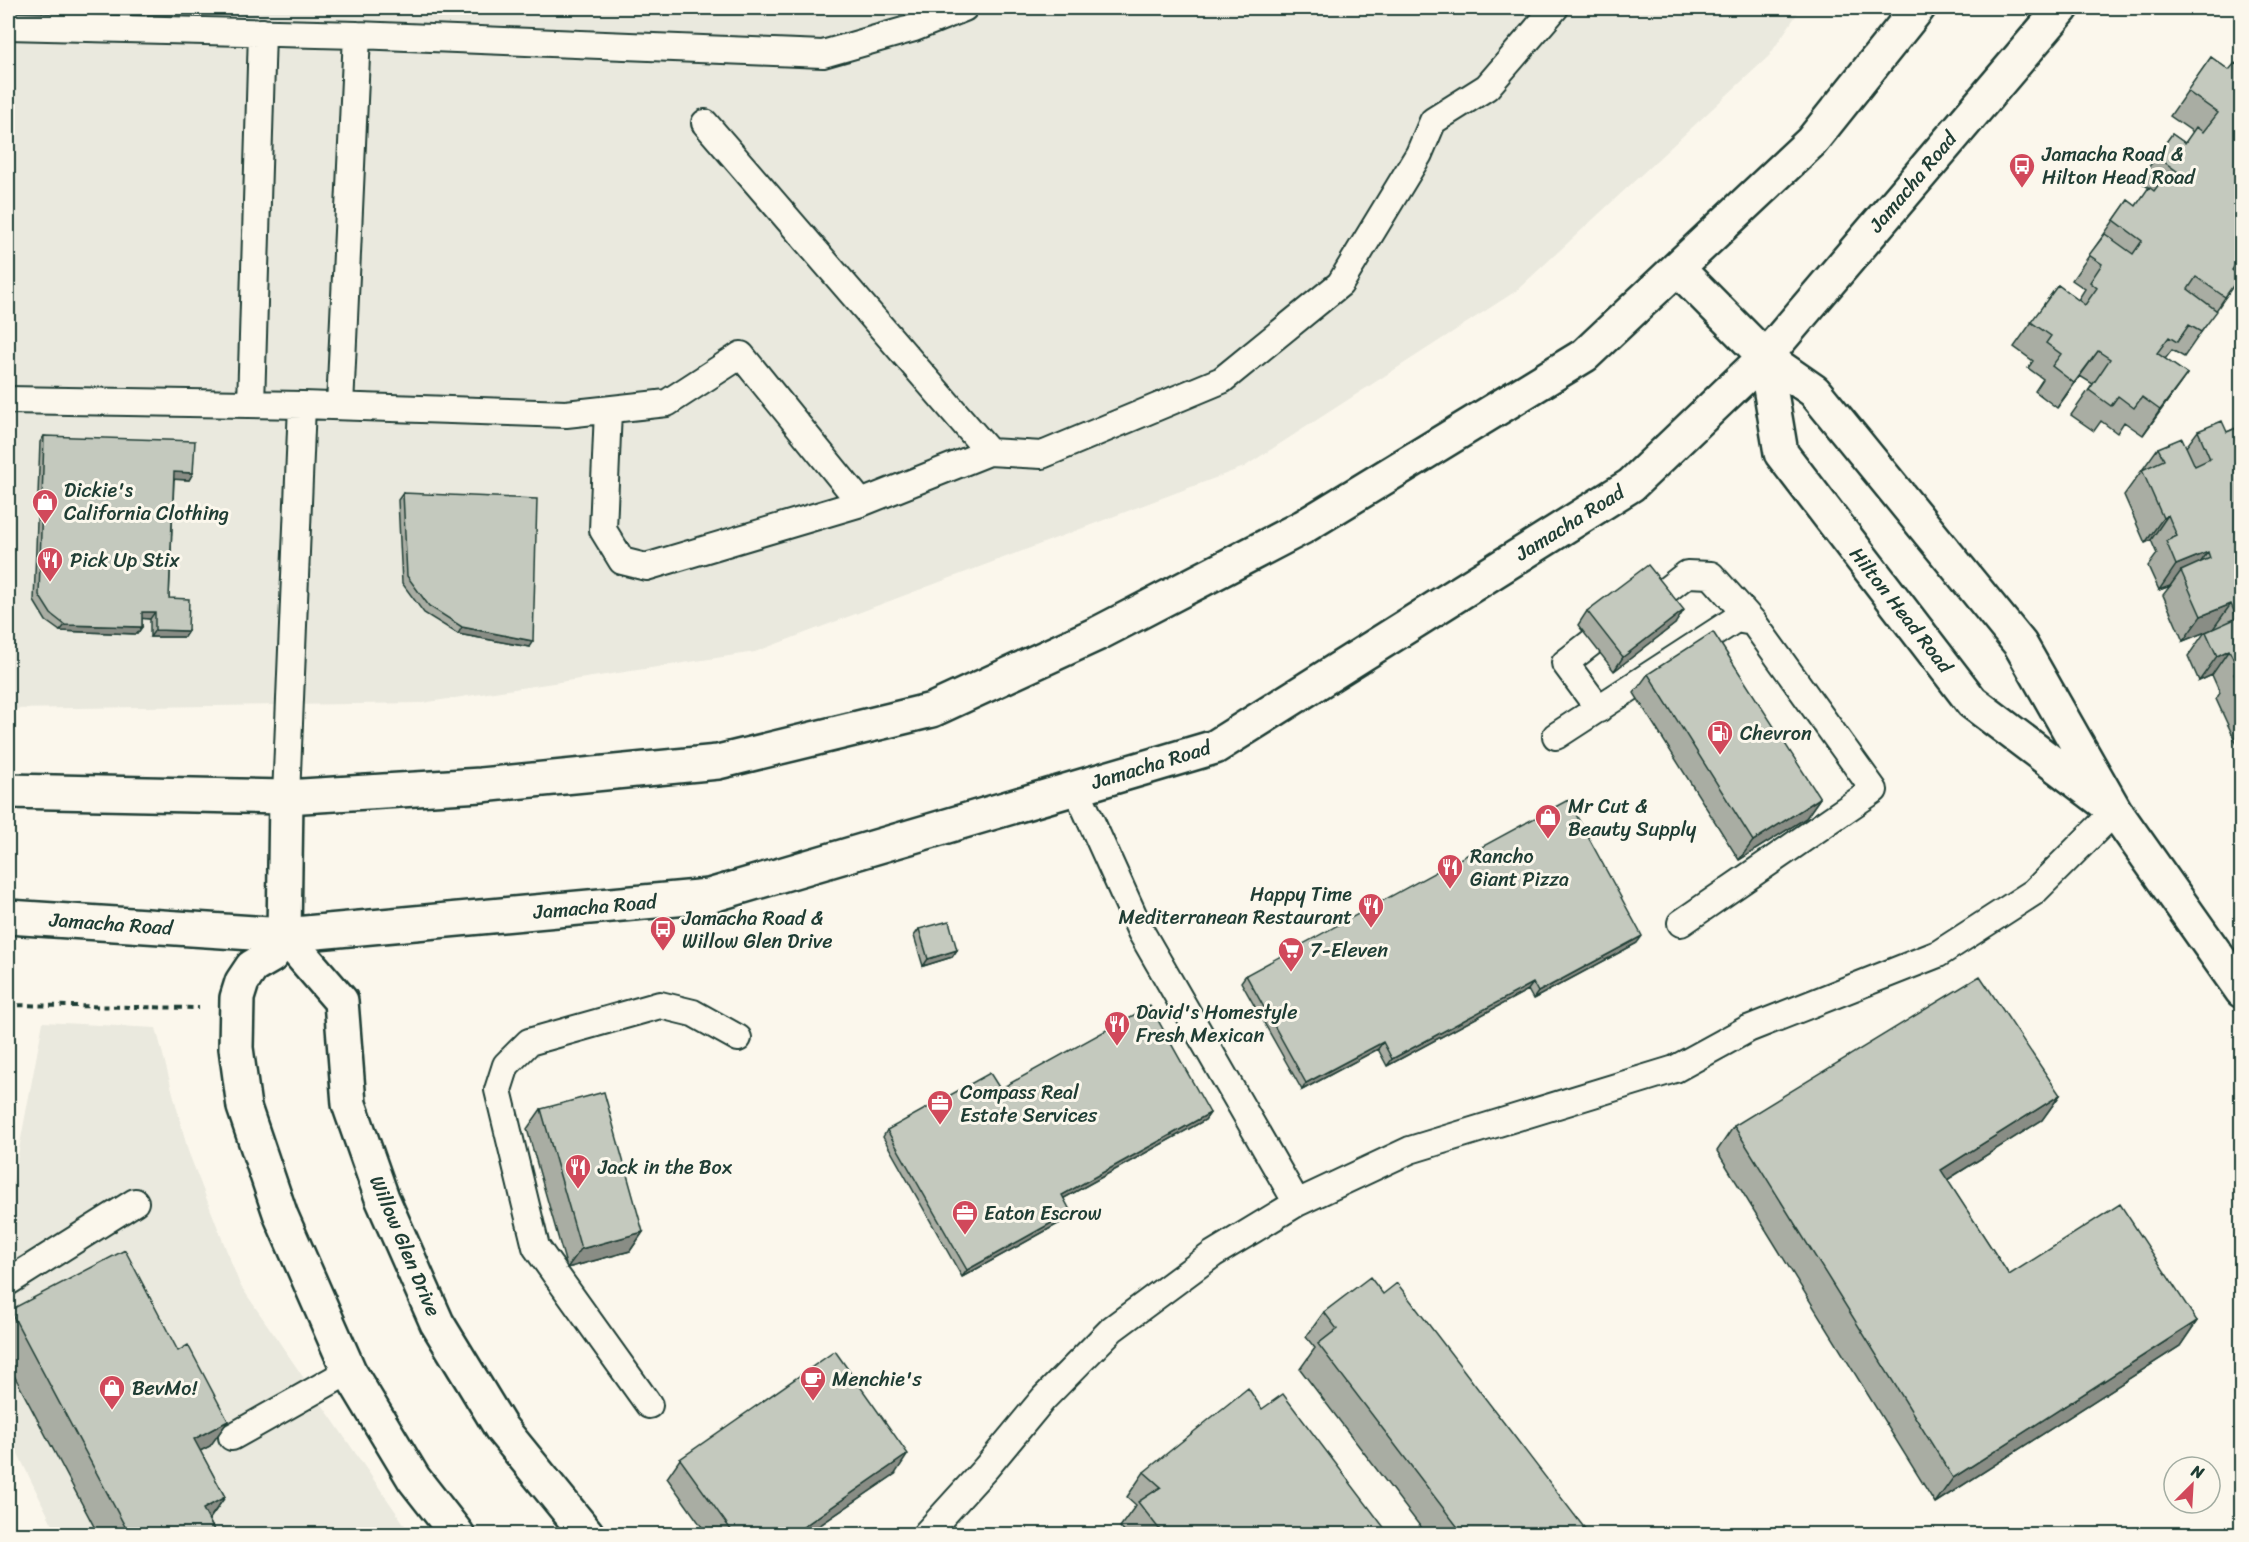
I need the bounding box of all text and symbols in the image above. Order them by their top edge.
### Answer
street label: Jamacha Road [1859,122,1967,241]
place label: Jamacha Road & Hilton Head Road [2041,137,2196,195]
bus stop icon: Jamacha Road & Hilton Head Road [2007,151,2037,189]
place label: Dickie's California Clothing [64,473,229,531]
street label: Jamacha Road [1508,475,1633,571]
shop icon: Dickie's California Clothing [30,487,60,525]
street label: Hilton Head Road [1840,539,1963,682]
place label: Pick Up Stix [70,543,180,578]
restaurant icon: Pick Up Stix [35,545,65,583]
place label: Chevron [1740,716,1812,751]
fuel station icon: Chevron [1705,718,1735,756]
street label: Jamacha Road [1086,730,1217,800]
place label: Mr Cut & Beauty Supply [1568,789,1697,847]
shop icon: Mr Cut & Beauty Supply [1533,802,1563,840]
place label: Rancho Giant Pizza [1470,839,1569,897]
restaurant icon: Rancho Giant Pizza [1435,852,1465,890]
place label: Happy Time Mediterranean Restaurant [1118,877,1352,935]
street label: Jamacha Road [531,884,659,930]
restaurant icon: Happy Time Mediterranean Restaurant [1356,891,1386,929]
place label: Jamacha Road & Willow Glen Drive [681,901,833,959]
street label: Jamacha Road [47,902,175,946]
bus stop icon: Jamacha Road & Willow Glen Drive [648,914,678,952]
place label: 7-Eleven [1310,933,1388,968]
supermarket icon: 7-Eleven [1276,935,1306,973]
place label: David's Homestyle Fresh Mexican [1136,995,1298,1053]
restaurant icon: David's Homestyle Fresh Mexican [1102,1009,1132,1047]
place label: Compass Real Estate Services [960,1075,1098,1133]
office icon: Compass Real Estate Services [925,1088,955,1126]
place label: Jack in the Box [597,1150,733,1185]
restaurant icon: Jack in the Box [563,1152,593,1190]
street label: Willow Glen Drive [359,1170,451,1322]
place label: Eaton Escrow [984,1196,1102,1231]
office icon: Eaton Escrow [950,1198,980,1236]
place label: Menchie's [832,1362,922,1397]
cafe icon: Menchie's [798,1364,828,1402]
place label: BevMo! [132,1371,198,1406]
shop icon: BevMo! [97,1373,127,1411]
north arrow [2162,1455,2222,1515]
text: N [2186,1456,2210,1488]

